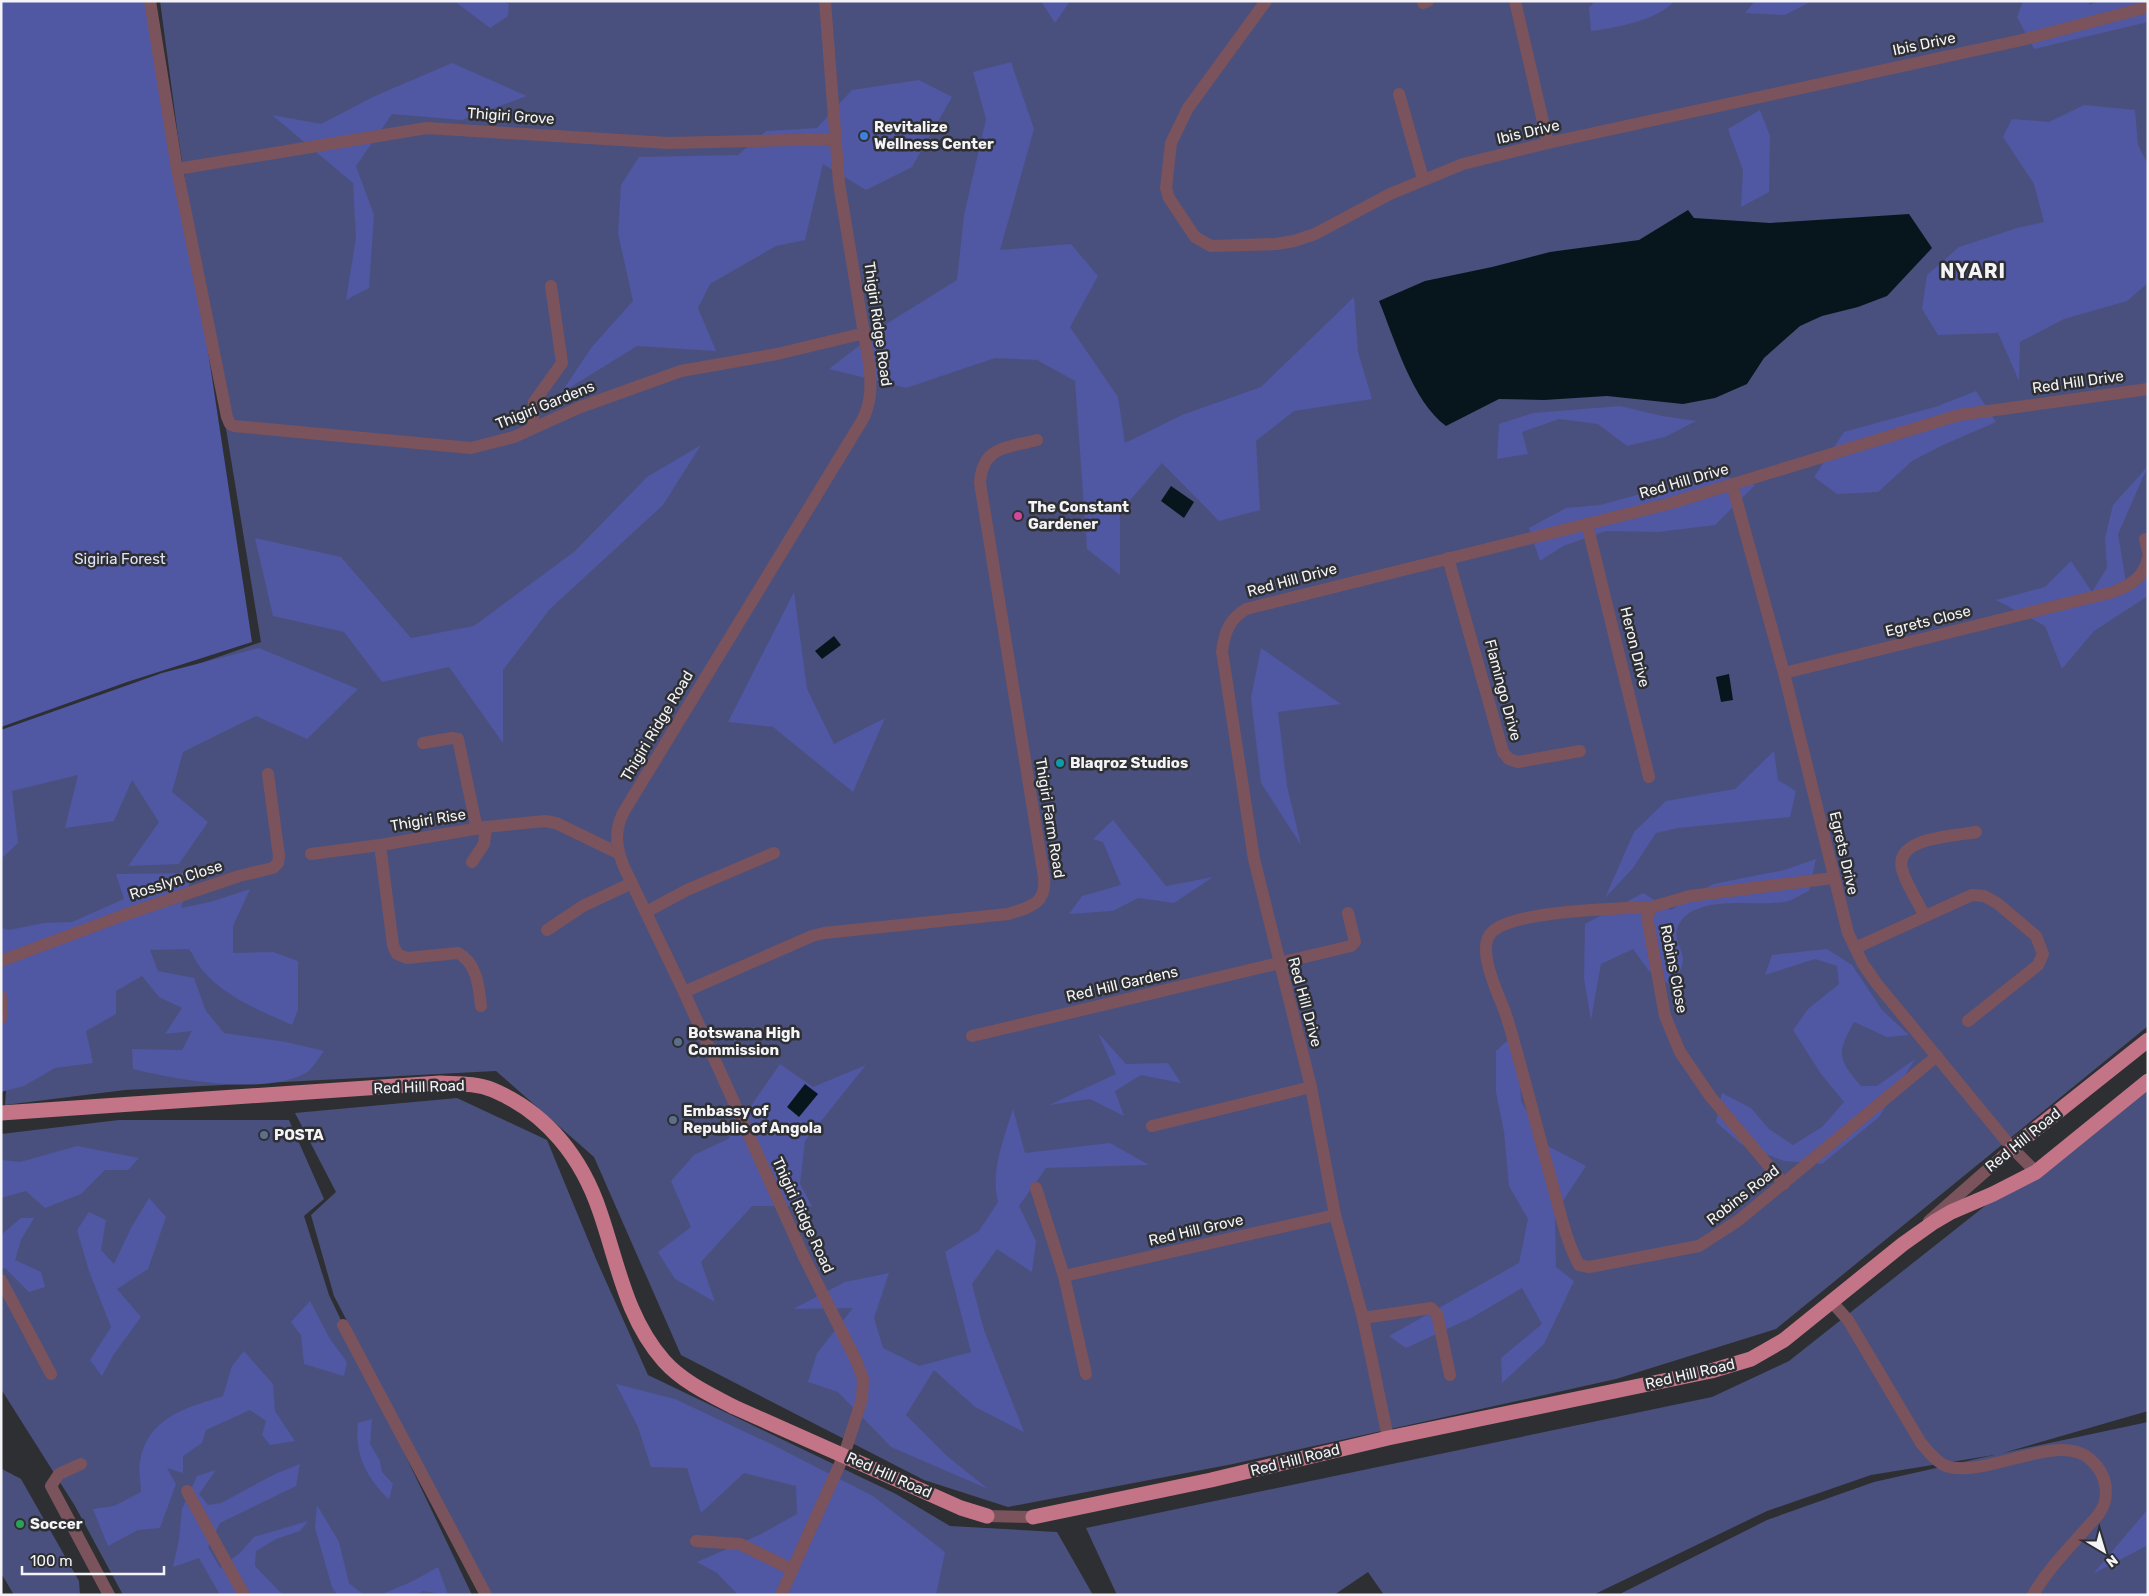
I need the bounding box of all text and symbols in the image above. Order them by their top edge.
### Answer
street label: Ibis Drive [1891,29,1957,59]
street label: Thigiri Grove [467,104,555,128]
street label: Ibis Drive [1495,116,1561,148]
place label: Revitalize Wellness Center [874,118,994,153]
marker: Revitalize Wellness Center [858,130,870,142]
district label: NYARI [1940,259,2006,283]
street label: Thigiri Ridge Road [860,261,896,387]
street label: Red Hill Drive [2031,367,2125,397]
street label: Thigiri Gardens [493,377,597,433]
street label: Red Hill Drive [1637,460,1731,502]
place label: The Constant Gardener [1028,498,1129,533]
marker: The Constant Gardener [1012,510,1024,522]
park label: Sigiria Forest [74,550,166,568]
street label: Red Hill Drive [1245,559,1339,601]
street label: Egrets Close [1883,602,1973,640]
street label: Heron Drive [1616,605,1654,689]
street label: Flamingo Drive [1481,637,1525,743]
street label: Thigiri Ridge Road [617,667,697,785]
place label: Blaqroz Studios [1070,754,1188,772]
street label: Thigiri Farm Road [1032,757,1068,879]
marker: Blaqroz Studios [1054,757,1066,769]
street label: Thigiri Rise [389,805,467,835]
street label: Egrets Drive [1826,809,1862,897]
street label: Rosslyn Close [127,857,225,903]
street label: Robins Close [1657,923,1691,1015]
street label: Red Hill Drive [1284,955,1326,1049]
street label: Red Hill Gardens [1064,962,1180,1006]
place label: Botswana High Commission [688,1024,800,1059]
marker: Botswana High Commission [672,1036,684,1048]
street label: Red Hill Road [373,1076,465,1098]
place label: Embassy of Republic of Angola [683,1102,822,1137]
street label: Red Hill Road [1982,1104,2064,1176]
marker: Embassy of Republic of Angola [667,1114,679,1126]
place label: POSTA [274,1126,324,1144]
marker: POSTA [258,1129,270,1141]
street label: Thigiri Ridge Road [768,1154,838,1276]
street label: Robins Road [1703,1161,1783,1229]
street label: Red Hill Grove [1147,1210,1245,1250]
street label: Red Hill Road [1643,1355,1737,1393]
street label: Red Hill Road [1248,1440,1342,1480]
street label: Red Hill Road [844,1448,934,1502]
place label: Soccer [30,1515,83,1533]
marker: Soccer [14,1518,26,1530]
north arrow [2079,1526,2129,1576]
scale bar [22,1544,165,1576]
text: N [2102,1551,2121,1571]
text: 100 m [30,1552,72,1570]

